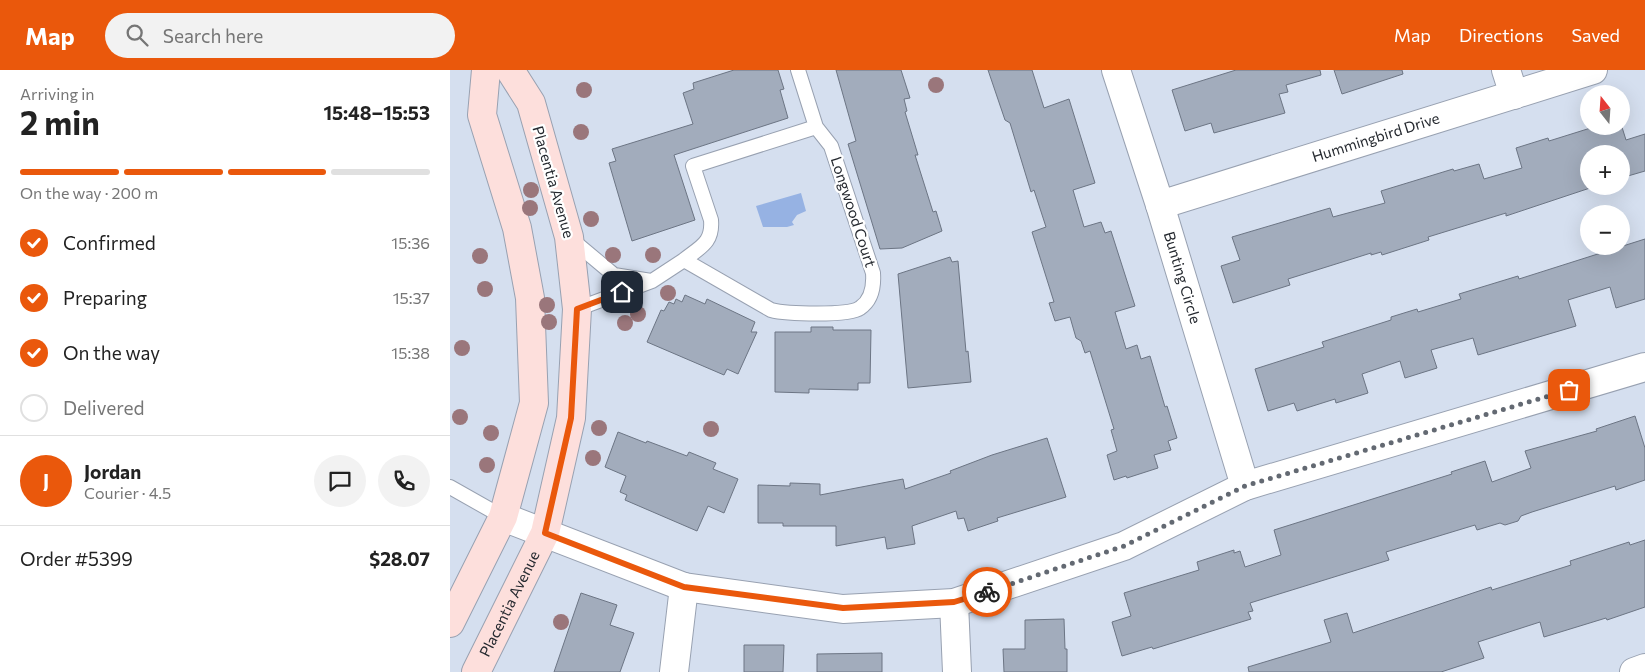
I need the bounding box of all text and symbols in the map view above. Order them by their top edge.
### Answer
search box [105,13,455,58]
text: Map [25,21,75,50]
icon: search [123,21,151,49]
text: Search here [163,24,263,47]
text: Map [1394,24,1431,46]
text: Directions [1459,24,1543,46]
text: Saved [1571,24,1620,46]
text: Arriving in [20,84,94,103]
north arrow [1580,85,1630,135]
map controls [1580,85,1630,255]
text: 15:48–15:53 [323,101,430,124]
text: 2 min [20,102,100,142]
street label: Hummingbird Drive [1309,108,1442,165]
street label: Placentia Avenue [529,124,579,240]
button: + [1580,145,1630,195]
street label: Longwood Court [828,154,880,269]
text: On the way · 200 m [20,183,158,202]
button: − [1580,205,1630,255]
icon: check [20,229,48,257]
street label: Bunting Circle [1161,229,1205,326]
text: Confirmed [63,231,156,254]
text: 15:36 [391,233,430,252]
pin [601,271,643,313]
icon: home [608,278,636,306]
icon: check [20,284,48,312]
text: Preparing [63,286,147,309]
text: 15:37 [393,288,430,307]
icon: check [20,339,48,367]
text: On the way [63,341,160,364]
text: 15:38 [391,343,430,362]
pin [1548,369,1590,411]
icon: bag [1555,376,1583,404]
text: Delivered [63,396,144,419]
button: chat [314,455,366,507]
button: phone [378,455,430,507]
text: Jordan [84,460,141,483]
text: J [43,469,49,492]
text: Courier · 4.5 [84,483,171,502]
text: Order #5399 [20,547,133,570]
text: $28.07 [369,547,430,570]
street label: Placentia Avenue [475,548,543,659]
courier [962,567,1012,617]
icon: bike [973,578,1001,606]

